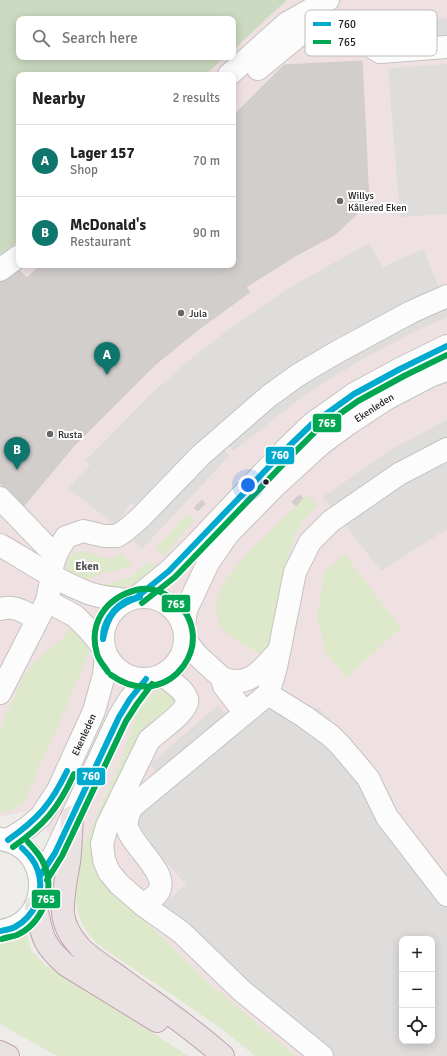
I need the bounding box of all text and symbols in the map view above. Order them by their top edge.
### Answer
legend [305,10,437,56]
search box [16,16,236,60]
text: 760 [338,18,356,31]
icon: search [30,27,52,49]
text: Search here [62,29,138,47]
text: 765 [338,36,356,49]
text: Nearby [32,88,85,109]
text: 2 results [172,90,220,106]
text: Lager 157 [70,144,135,162]
text: A [41,153,49,169]
text: 70 m [193,153,220,169]
text: Shop [70,162,98,178]
place label: Willys Kållered Eken [348,190,407,214]
marker: Willys Kållered Eken [335,196,345,206]
text: McDonald's [70,216,146,234]
text: B [41,225,49,241]
text: 90 m [193,225,220,241]
text: Restaurant [70,234,131,250]
marker: Jula [176,308,186,318]
place label: Jula [189,308,207,320]
pin: A [94,342,120,375]
street label: Ekenleden [352,391,396,425]
line badge: 765 [312,413,342,433]
text: 765 [318,417,336,430]
marker: Rusta [45,429,55,439]
place label: Rusta [58,429,82,441]
pin: B [4,437,30,470]
line badge: 760 [265,446,295,465]
text: 760 [271,449,289,462]
your location [238,475,258,495]
unlabelled marker [261,477,271,487]
district label: Eken [75,560,99,573]
line badge: 765 [161,594,191,613]
text: 765 [167,598,185,611]
street label: Ekenleden [69,712,99,758]
line badge: 760 [76,767,106,786]
text: 760 [82,770,100,783]
line badge: 765 [31,889,61,909]
text: 765 [37,893,55,906]
map controls [399,936,435,1044]
button: + [399,936,435,972]
button: − [399,972,435,1008]
button: locate [399,1008,435,1044]

